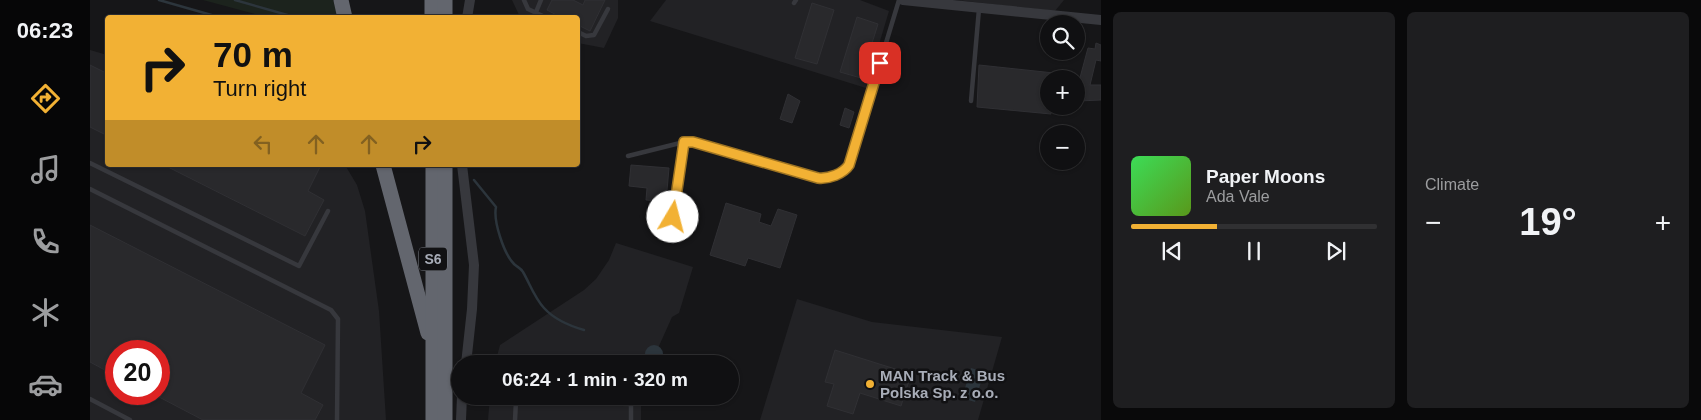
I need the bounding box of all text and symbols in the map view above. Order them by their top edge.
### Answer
map controls [1040,15,1085,170]
button: search [1040,15,1085,60]
text: 06:23 [17,18,73,43]
icon: right [130,35,195,100]
text: 70 m [213,35,293,74]
pin [859,42,901,84]
icon: arrive [866,49,894,77]
button: + [1040,70,1085,115]
text: Turn right [213,76,306,101]
icon: directions [28,81,63,116]
button: − [1040,125,1085,170]
icon: left [249,130,277,158]
icon: ahead [302,130,330,158]
icon: ahead [355,130,383,158]
icon: right [408,130,436,158]
icon: music [28,152,63,187]
text: Paper Moons [1206,166,1325,187]
text: Climate [1425,176,1479,193]
text: Ada Vale [1206,188,1270,205]
position arrow [646,190,698,242]
text: 19° [1519,201,1577,243]
text: − [1425,207,1441,238]
text: + [1655,207,1671,238]
icon: phone [28,224,63,259]
icon: previous [1158,237,1186,265]
icon: pause [1240,237,1268,265]
icon: next [1322,237,1350,265]
road number: S6 [419,248,447,270]
icon: climate [28,295,63,330]
speed limit sign: 20 [105,340,170,405]
icon: car [28,367,63,402]
place label: MAN Track & Bus Polska Sp. z o.o. [880,367,1005,401]
text: 06:24 · 1 min · 320 m [502,369,688,390]
marker: MAN Track & Bus Polska Sp. z o.o. [864,378,876,390]

